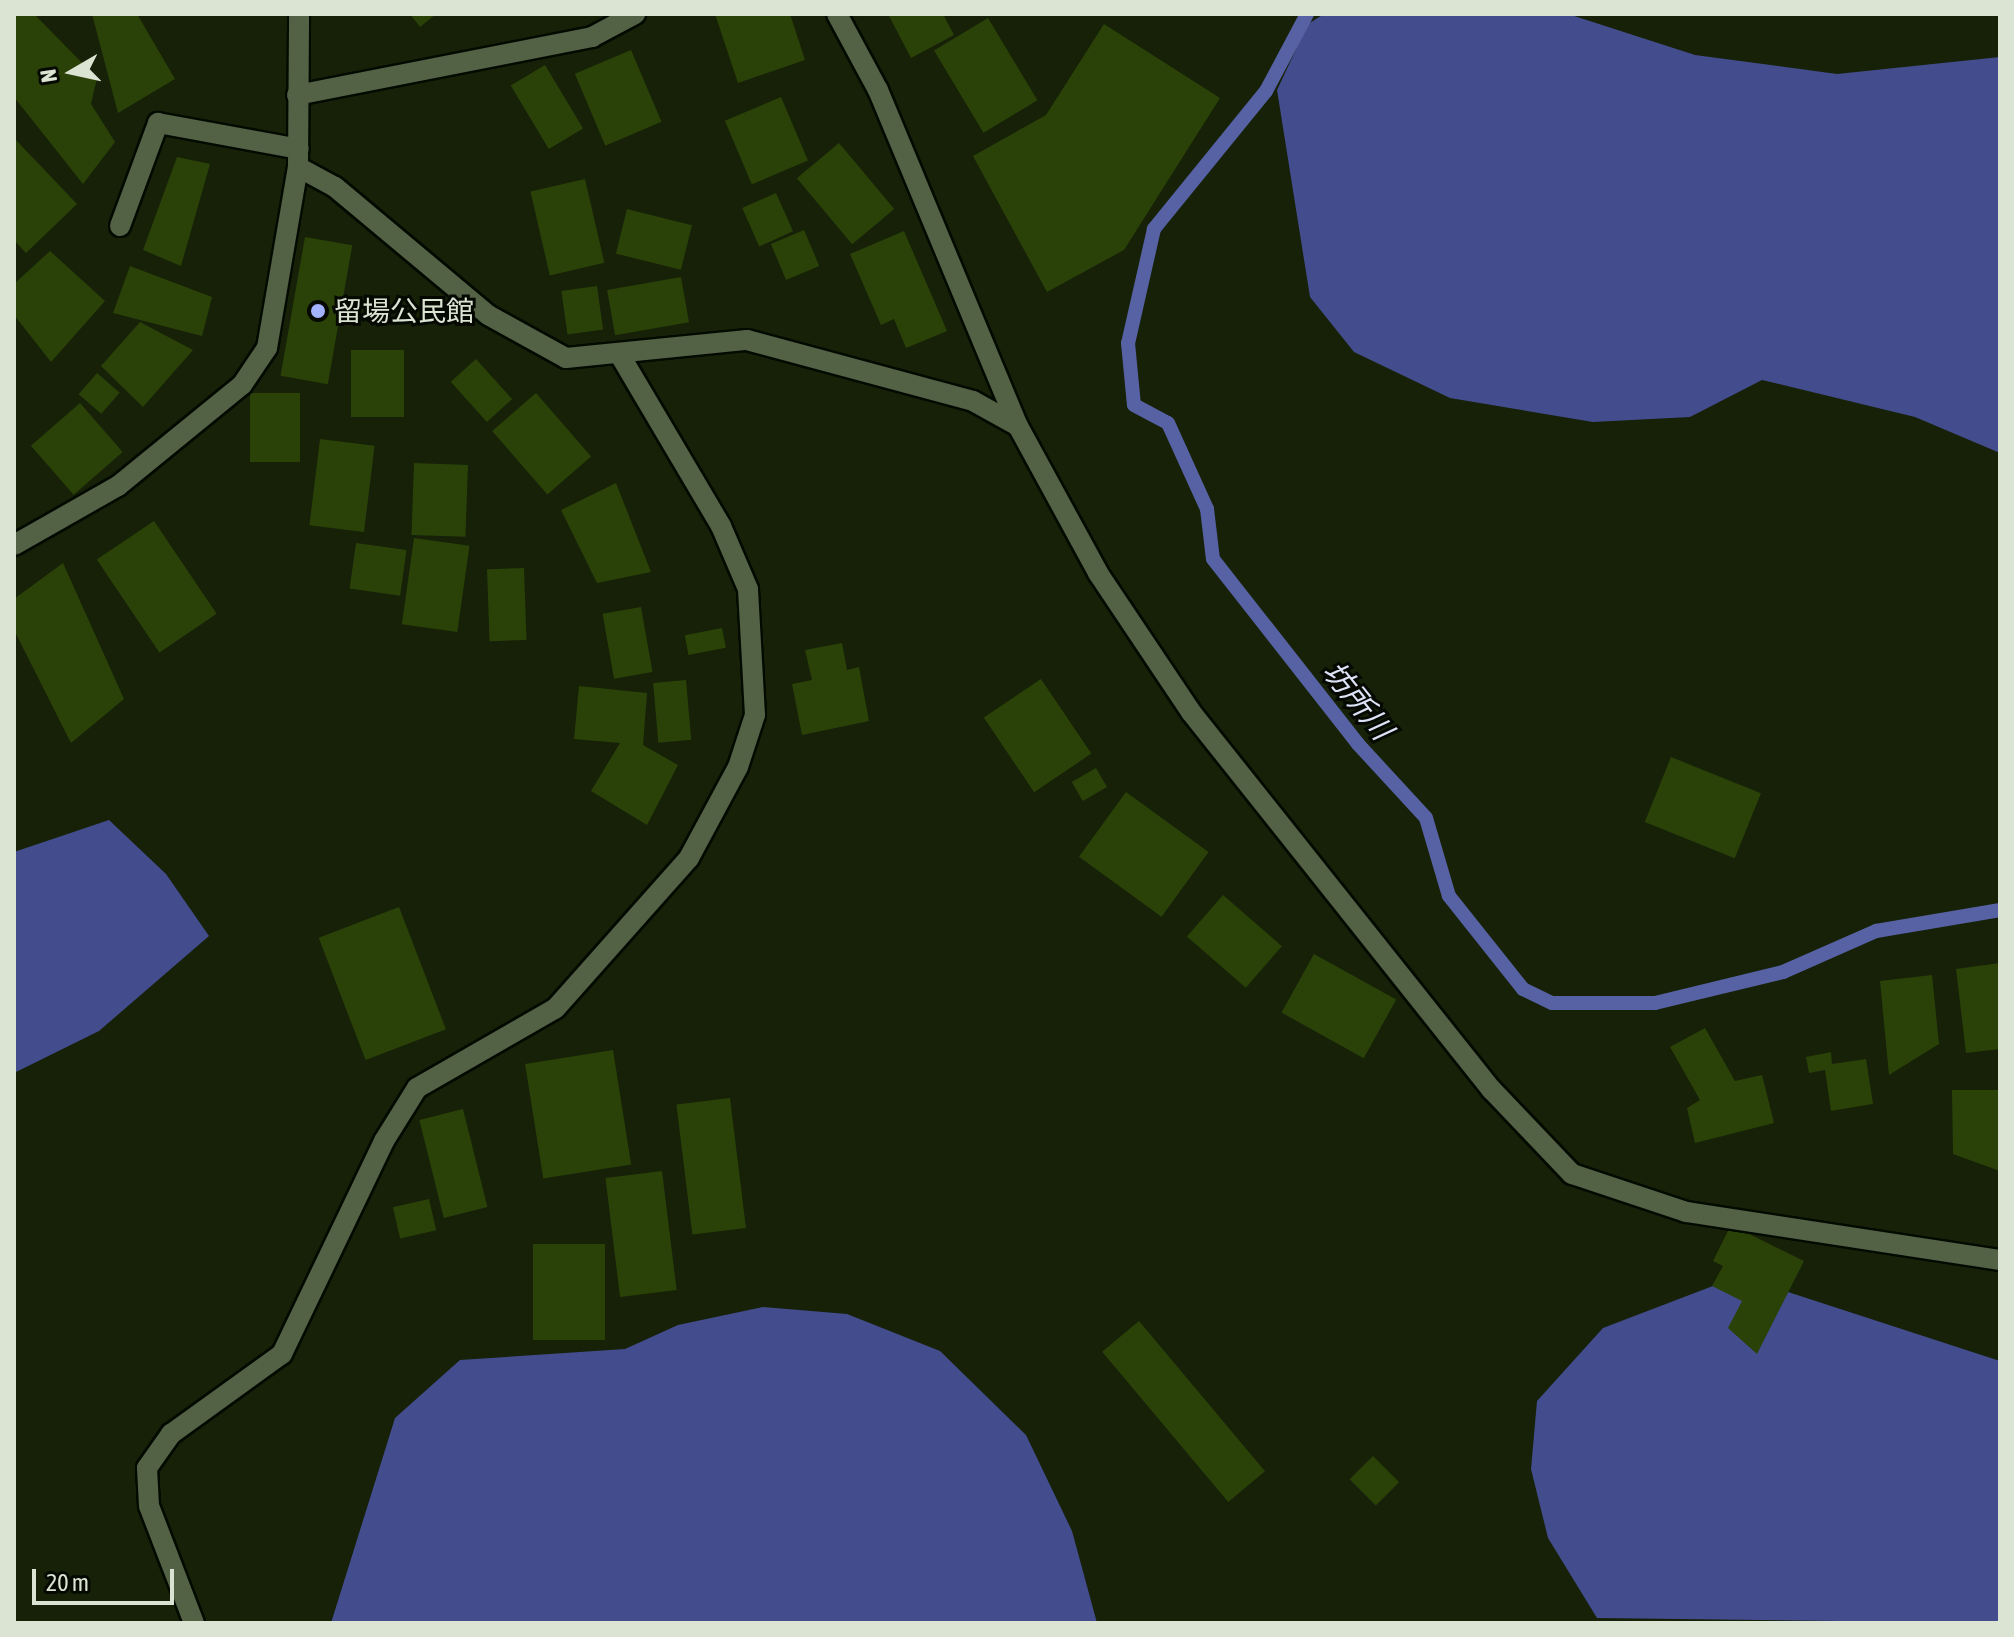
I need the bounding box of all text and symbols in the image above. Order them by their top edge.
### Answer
north arrow [32,32,112,112]
text: N [34,67,62,84]
place label: 留場公民館 [334,294,474,328]
marker: 留場公民館 [309,302,327,320]
water label: 坊所川 [1316,654,1400,746]
scale bar [36,1553,178,1603]
text: 20 m [46,1569,89,1596]

